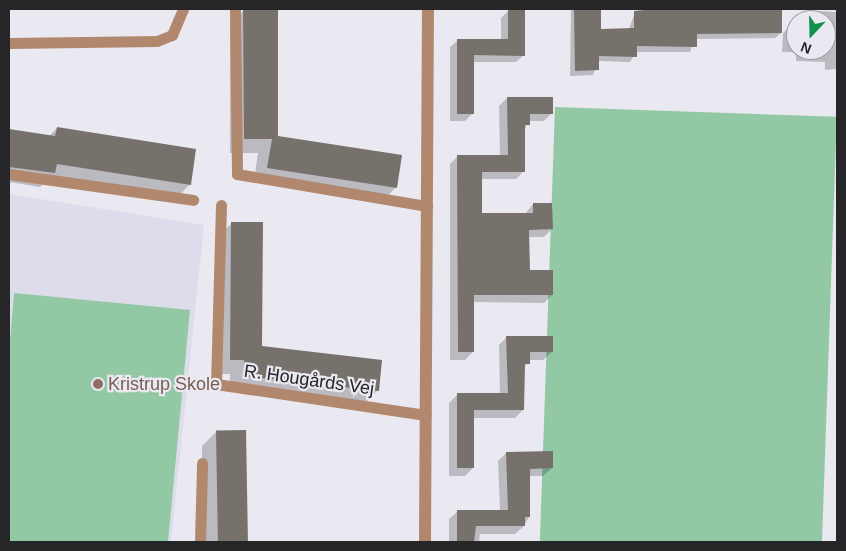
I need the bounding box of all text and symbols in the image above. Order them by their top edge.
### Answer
north arrow [786,10,836,60]
text: N [798,39,814,57]
street label: R. Hougårds Vej [243,360,375,400]
place label: Kristrup Skole [108,373,220,395]
marker: Kristrup Skole [92,378,104,390]

